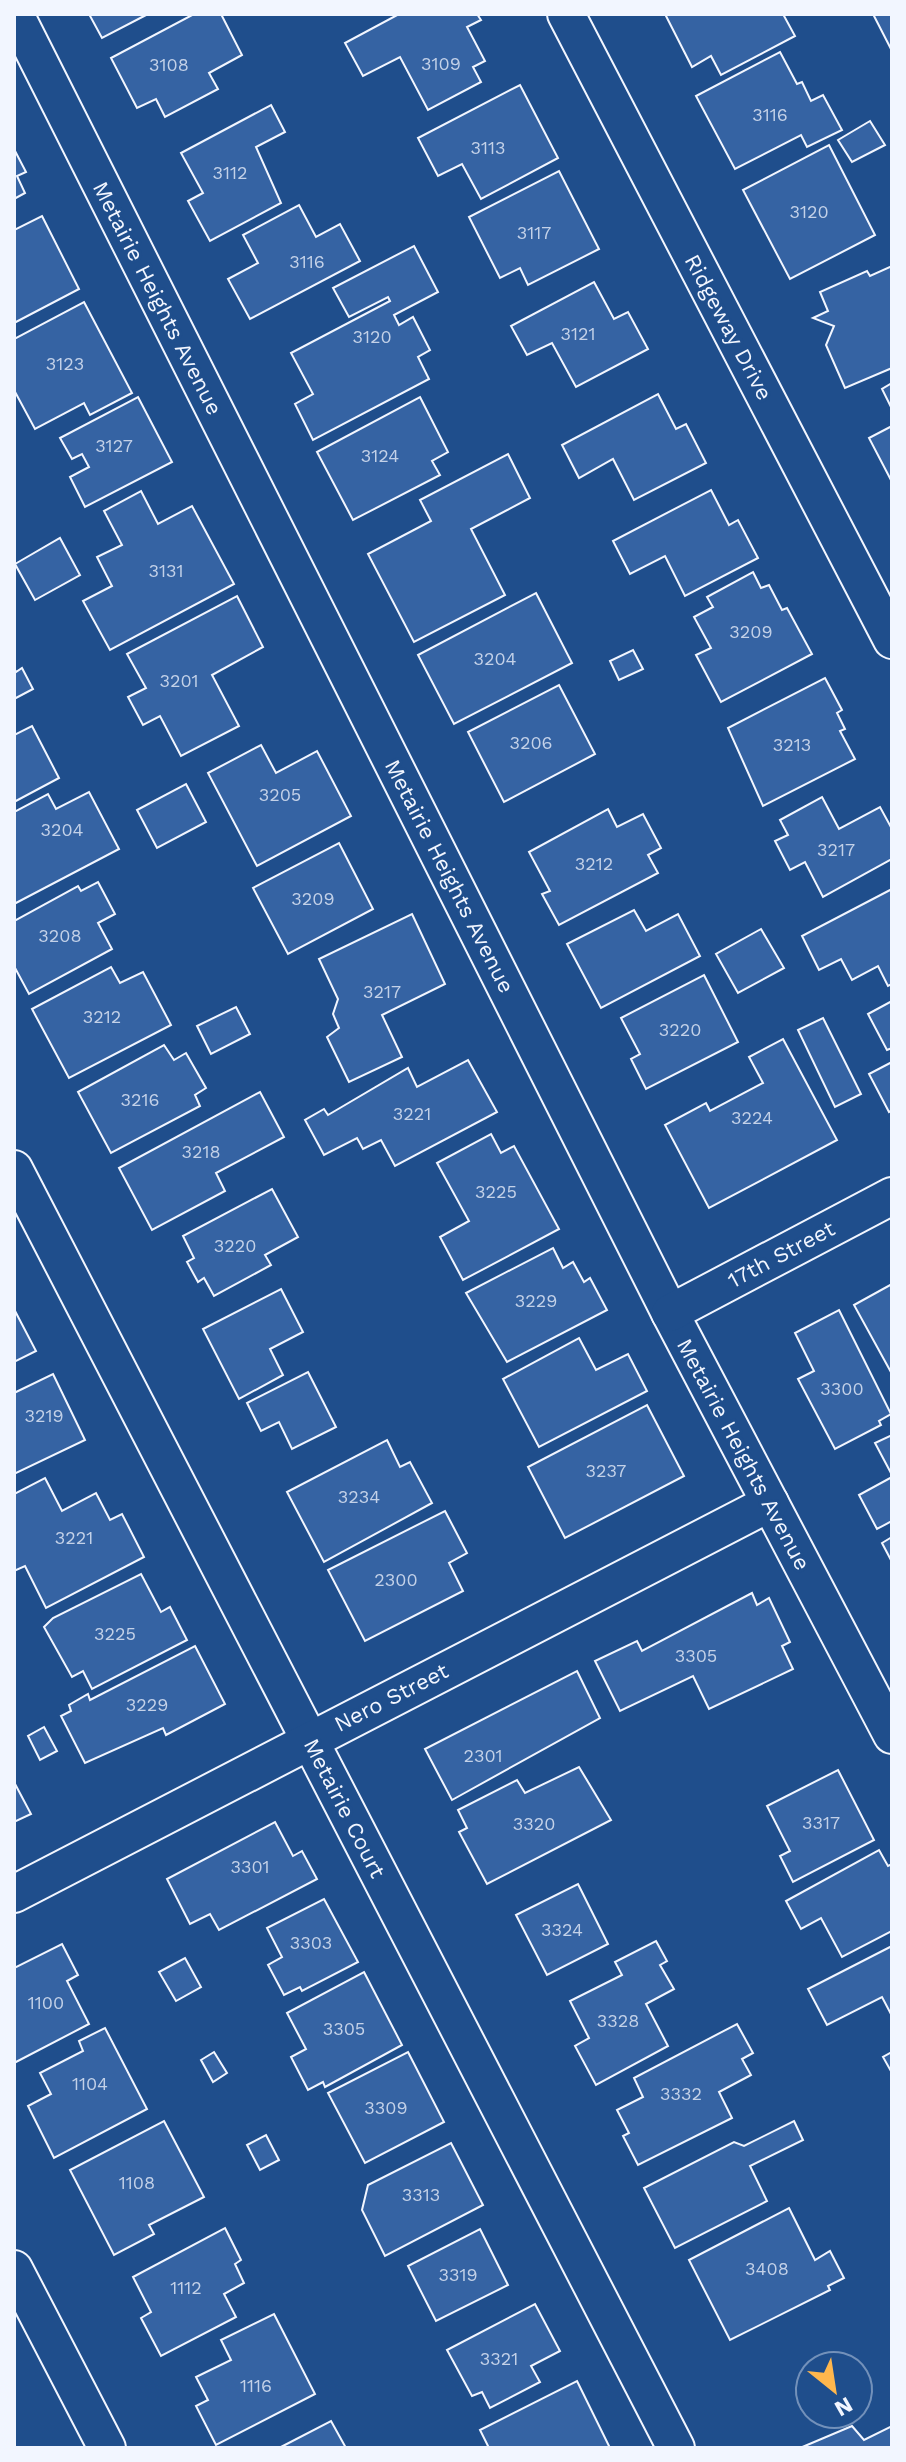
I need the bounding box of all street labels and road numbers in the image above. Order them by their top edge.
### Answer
street label: Metairie Heights Avenue [88,177,227,419]
street label: Ridgeway Drive [680,250,777,404]
street label: Metairie Heights Avenue [380,755,519,997]
street label: 17th Street [724,1216,839,1293]
street label: Metairie Heights Avenue [672,1334,815,1574]
street label: Nero Street [330,1658,452,1737]
street label: Metairie Court [299,1734,390,1882]

